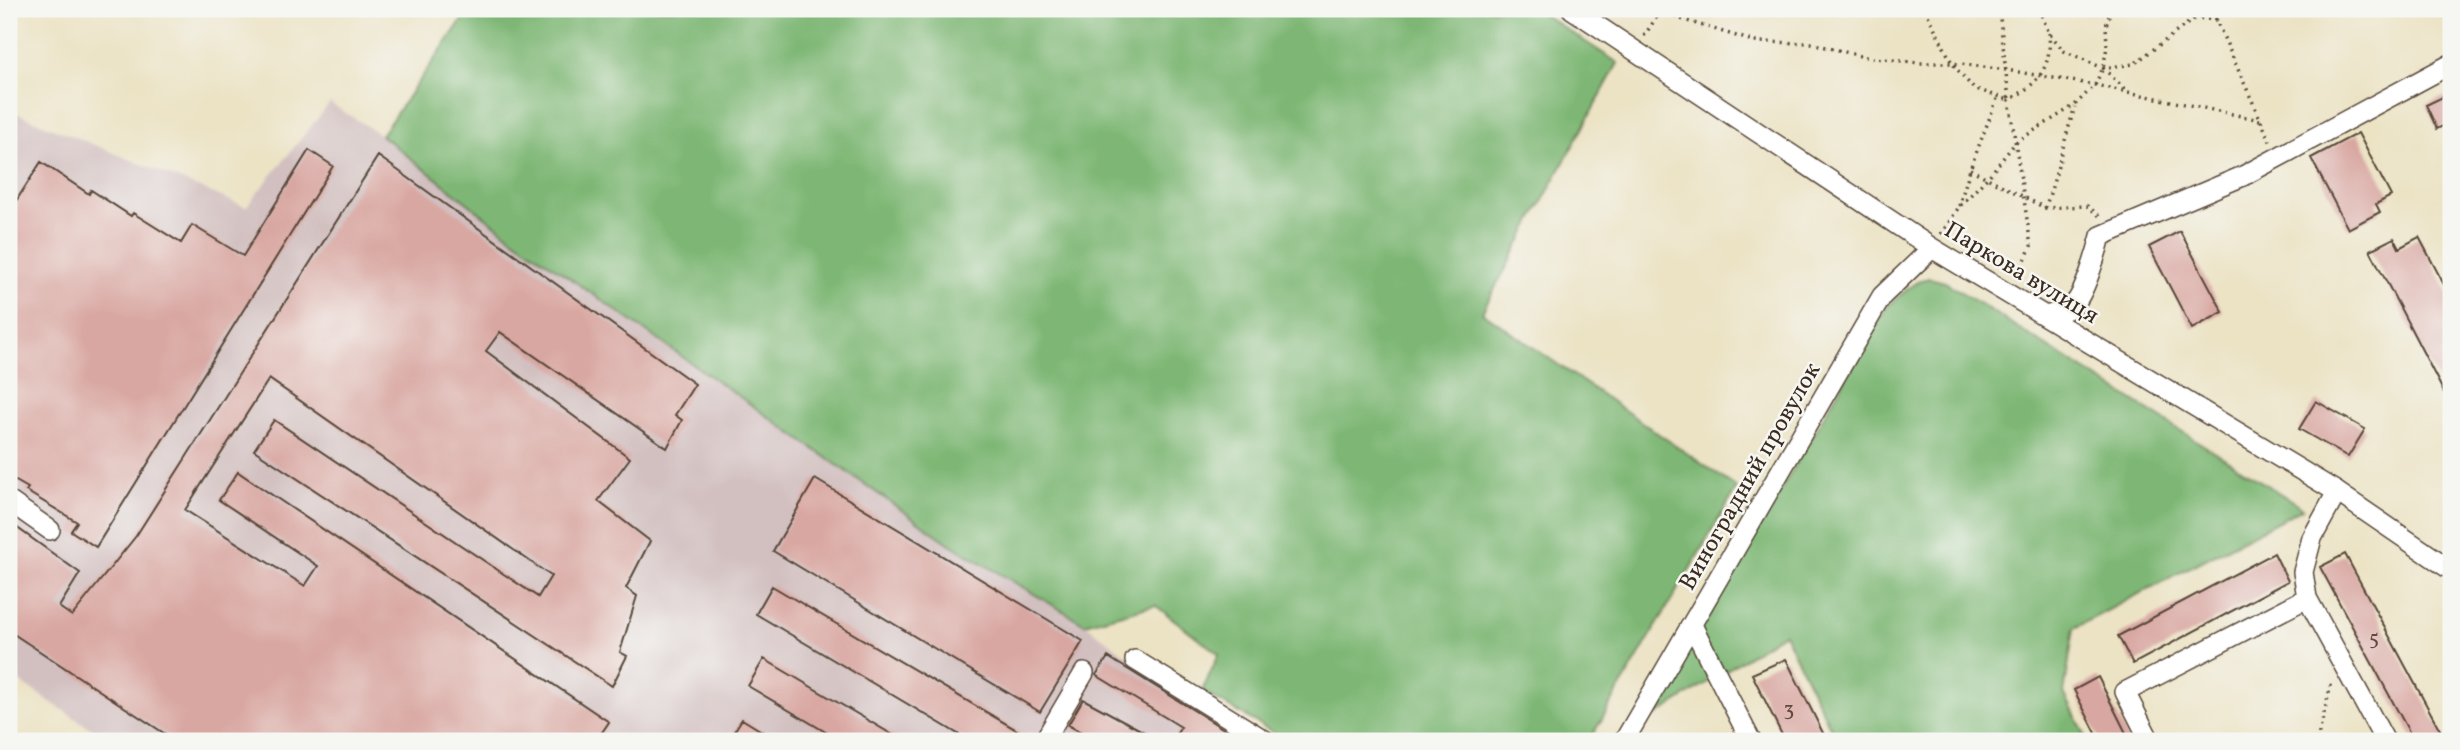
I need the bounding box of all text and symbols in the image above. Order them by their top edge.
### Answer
street label: Паркова вулиця [1937,214,2105,333]
street label: Виноградний провулок [1672,357,1830,597]
house number: 5 [2369,624,2379,653]
house number: 3 [1784,695,1794,724]

